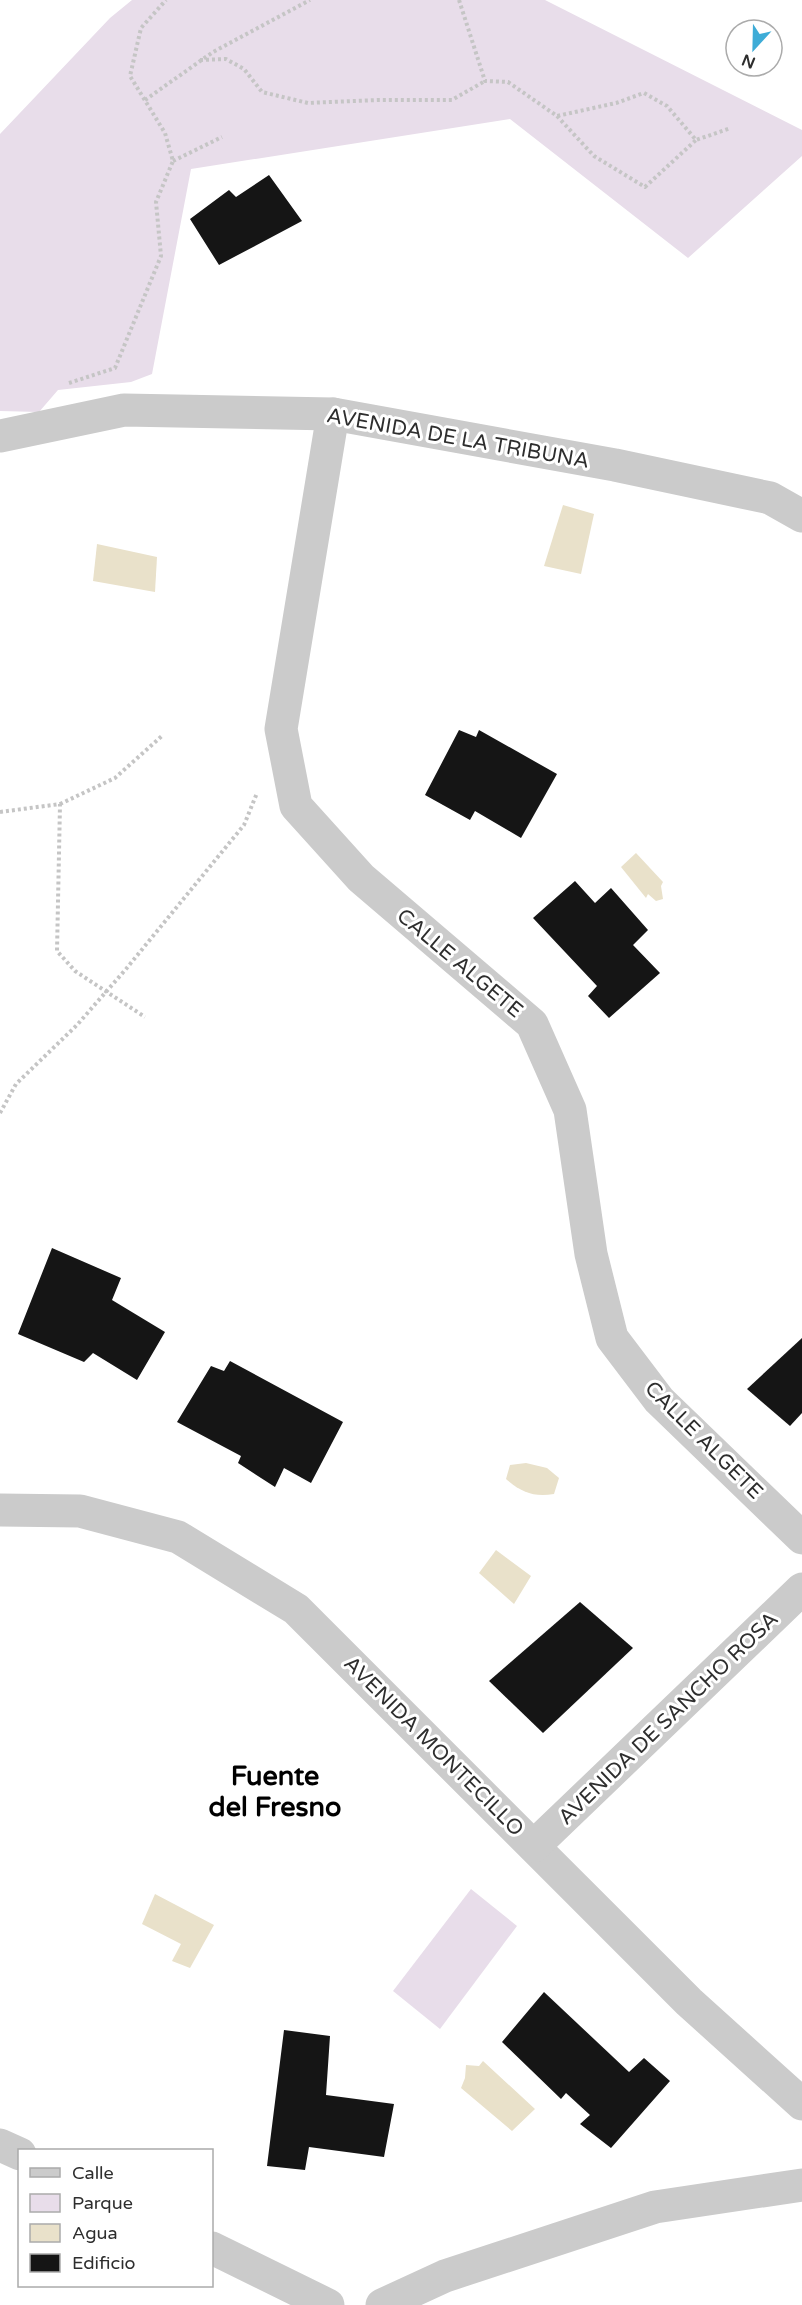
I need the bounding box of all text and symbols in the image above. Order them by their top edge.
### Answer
north arrow [724,18,784,78]
text: N [739,49,758,73]
street label: AVENIDA DE LA TRIBUNA [325,403,591,474]
street label: CALLE ALGETE [392,903,528,1023]
street label: CALLE ALGETE [639,1376,768,1505]
street label: AVENIDA DE SANCHO ROSA [553,1607,783,1830]
street label: AVENIDA MONTECILLO [338,1651,529,1842]
district label: Fuente del Fresno [209,1760,341,1824]
legend [18,2149,213,2287]
text: Calle [72,2162,114,2184]
text: Parque [72,2192,133,2214]
text: Agua [72,2222,118,2244]
text: Edificio [72,2252,136,2274]

